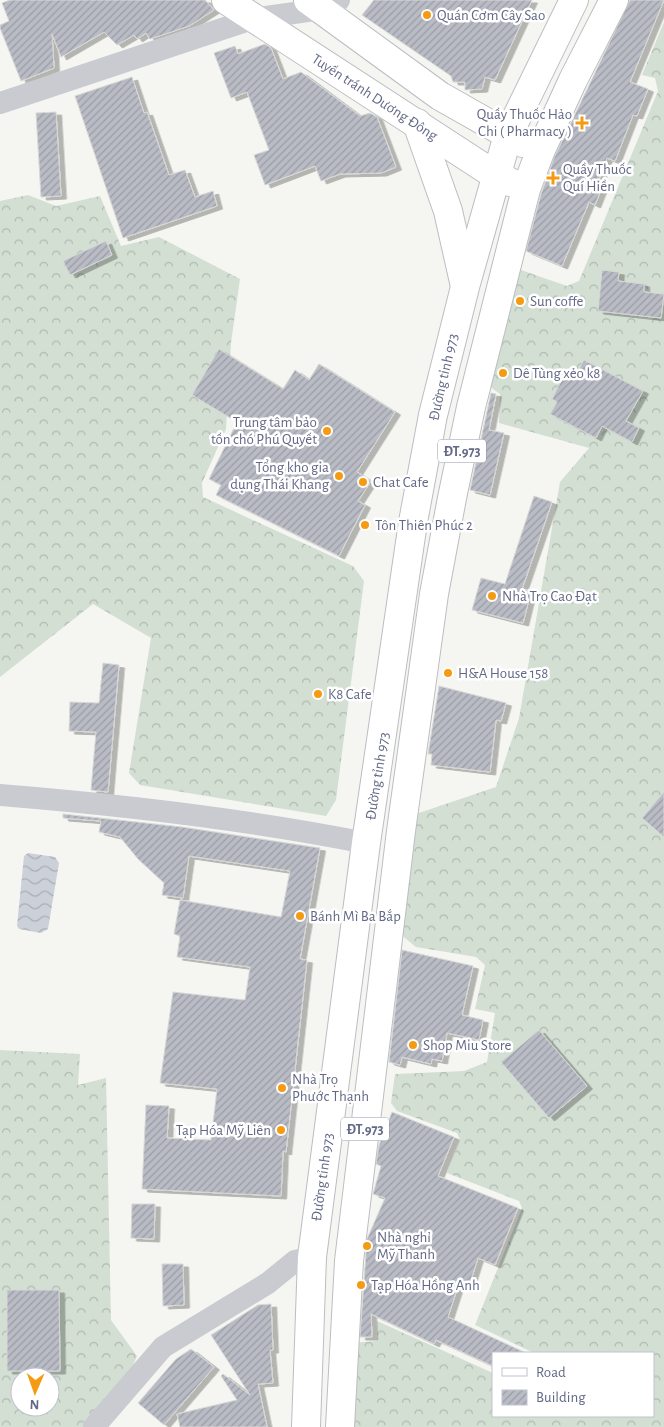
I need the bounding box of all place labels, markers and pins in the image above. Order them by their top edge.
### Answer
place label: Quán Cơm Cây Sao [437,8,545,23]
marker: Quán Cơm Cây Sao [421,9,433,21]
place label: Quầy Thuốc Hảo Chi ( Pharmacy ) [477,107,572,139]
marker: Quầy Thuốc Hảo Chi ( Pharmacy ) [576,117,588,129]
place label: Quầy Thuốc Quí Hiền [563,162,632,194]
marker: Quầy Thuốc Quí Hiền [547,172,559,184]
place label: Sun coffe [530,294,583,309]
marker: Sun coffe [514,295,526,307]
place label: Dê Tùng xẻo k8 [513,366,600,381]
marker: Dê Tùng xẻo k8 [497,367,509,379]
place label: Trung tâm bảo tồn chó Phú Quyết [211,415,317,447]
marker: Trung tâm bảo tồn chó Phú Quyết [321,425,333,437]
place label: Tổng kho gia dụng Thái Khang [230,459,330,492]
marker: Tổng kho gia dụng Thái Khang [333,470,345,482]
place label: Chat Cafe [373,475,429,490]
marker: Chat Cafe [357,476,369,488]
place label: Tôn Thiên Phúc 2 [375,518,473,533]
marker: Tôn Thiên Phúc 2 [359,519,371,531]
place label: Nhà Trọ Cao Đạt [502,589,597,604]
marker: Nhà Trọ Cao Đạt [486,590,498,602]
place label: H&A House 158 [458,666,548,681]
marker: H&A House 158 [442,667,454,679]
place label: K8 Cafe [328,687,372,702]
marker: K8 Cafe [312,688,324,700]
place label: Bánh Mì Ba Bắp [310,909,401,924]
marker: Bánh Mì Ba Bắp [294,910,306,922]
place label: Shop Miu Store [423,1038,511,1053]
marker: Shop Miu Store [407,1039,419,1051]
place label: Nhà Trọ Phước Thạnh [292,1072,369,1104]
marker: Nhà Trọ Phước Thạnh [276,1082,288,1094]
place label: Tạp Hóa Mỹ Liên [176,1123,271,1138]
marker: Tạp Hóa Mỹ Liên [275,1124,287,1136]
place label: Nhà nghỉ Mỹ Thanh [377,1230,435,1262]
marker: Nhà nghỉ Mỹ Thanh [361,1240,373,1252]
place label: Tạp Hóa Hồng Anh [371,1278,480,1293]
marker: Tạp Hóa Hồng Anh [355,1279,367,1291]

